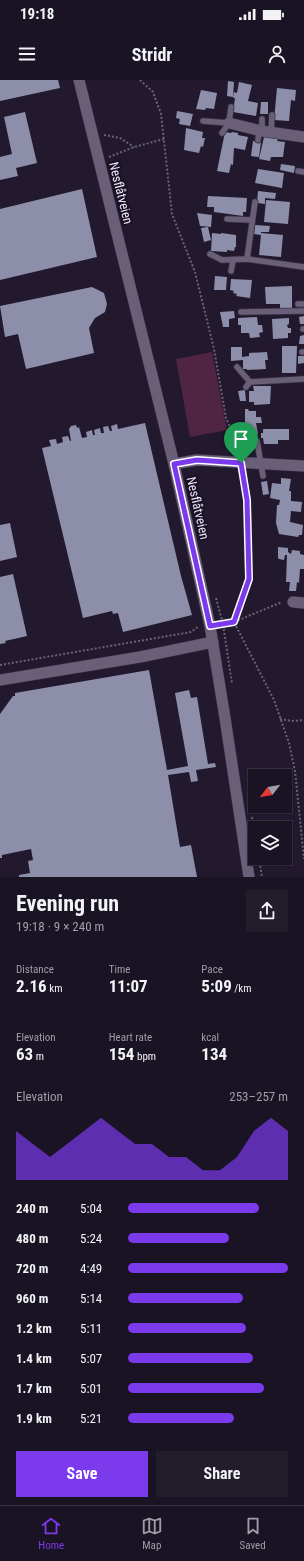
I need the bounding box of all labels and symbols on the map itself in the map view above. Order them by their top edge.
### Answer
street label: Nesflåtveien [106,160,136,226]
pin [224,422,258,463]
street label: Nesflåtveien [184,475,212,541]
north arrow [248,769,292,813]

